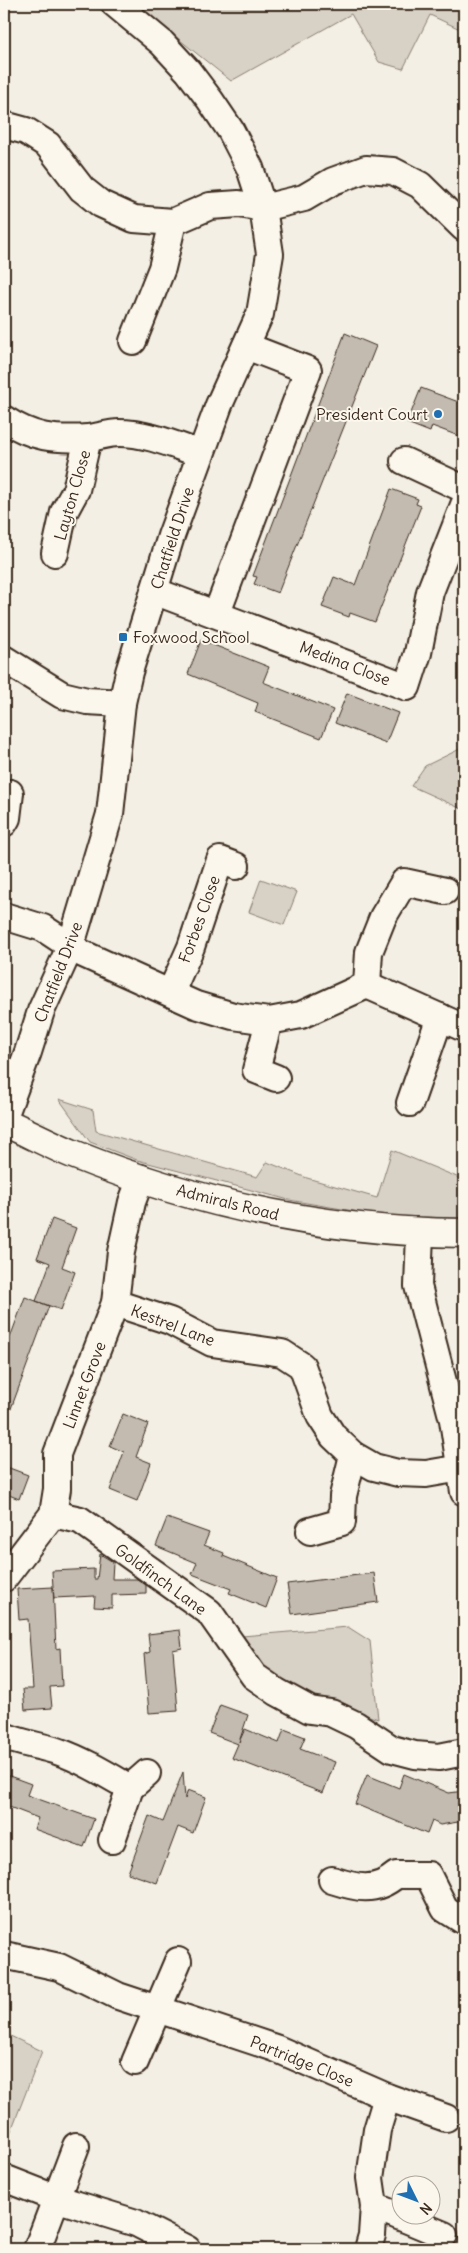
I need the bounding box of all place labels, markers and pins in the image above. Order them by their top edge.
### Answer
place label: President Court [316,404,429,424]
marker: President Court [432,408,444,420]
place label: Foxwood School [133,627,250,647]
marker: Foxwood School [117,631,129,643]

